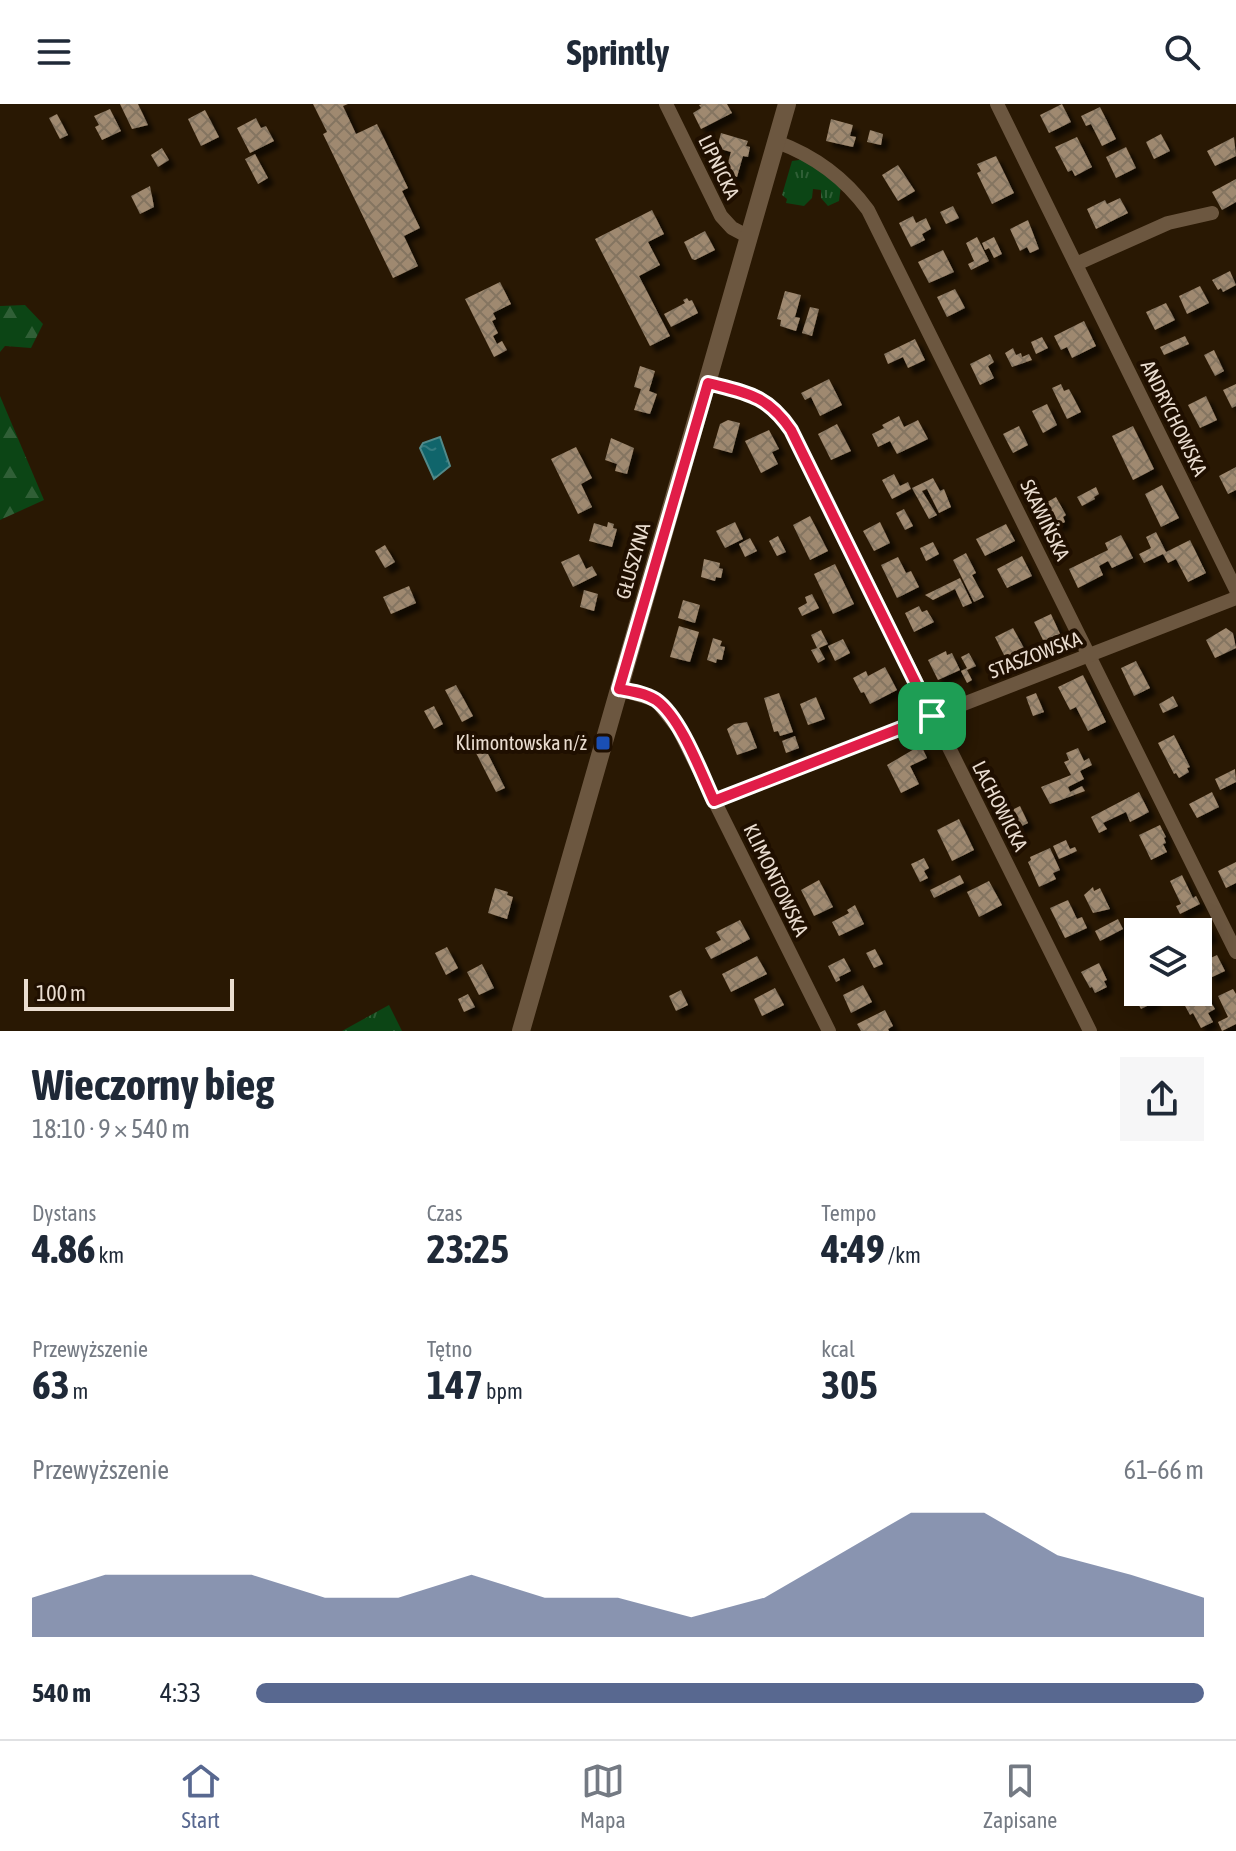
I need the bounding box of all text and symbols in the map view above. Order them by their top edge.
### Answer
icon: menu [32,30,76,74]
icon: search [1160,30,1204,74]
text: Sprintly [567,31,669,73]
street label: LIPNICKA [694,131,745,203]
street label: ANDRYCHOWSKA [1137,356,1212,479]
street label: SKAWIŃSKA [1016,476,1075,564]
street label: GŁUSZYNA [611,520,654,602]
street label: STASZOWSKA [985,626,1085,683]
pin [898,682,966,750]
icon: arrive [910,694,954,738]
place label: Klimontowska n/ż [456,731,587,754]
marker: Klimontowska n/ż [594,734,612,752]
street label: LACHOWICKA [968,757,1033,855]
street label: KLIMONTOWSKA [739,820,814,940]
map controls [1124,918,1212,1006]
button: layers [1124,918,1212,1006]
scale bar [24,975,234,1011]
text: 100 m [36,980,86,1006]
button: share [1120,1057,1204,1141]
text: Wieczorny bieg [32,1059,274,1109]
text: 18:10 · 9 × 540 m [32,1114,190,1144]
text: Dystans [32,1200,96,1226]
text: Czas [427,1200,462,1226]
text: Tempo [821,1200,876,1226]
text: 4.86 [32,1226,96,1271]
text: 23:25 [427,1226,509,1271]
text: 4:49 [821,1226,885,1271]
text: km [96,1242,124,1268]
text: /km [885,1242,921,1268]
text: Przewyższenie [32,1336,148,1362]
text: Tętno [427,1336,472,1362]
text: kcal [821,1336,855,1362]
text: 63 [32,1362,70,1407]
text: 147 [427,1362,483,1407]
text: 305 [821,1362,878,1407]
text: m [70,1378,88,1404]
text: bpm [483,1378,523,1404]
text: Przewyższenie [32,1455,169,1485]
text: 61–66 m [1124,1455,1204,1485]
text: 540 m [32,1678,91,1708]
text: 4:33 [160,1678,201,1708]
tab: Start [179,1759,223,1833]
tab: Mapa [580,1759,626,1833]
tab: Zapisane [983,1759,1057,1833]

